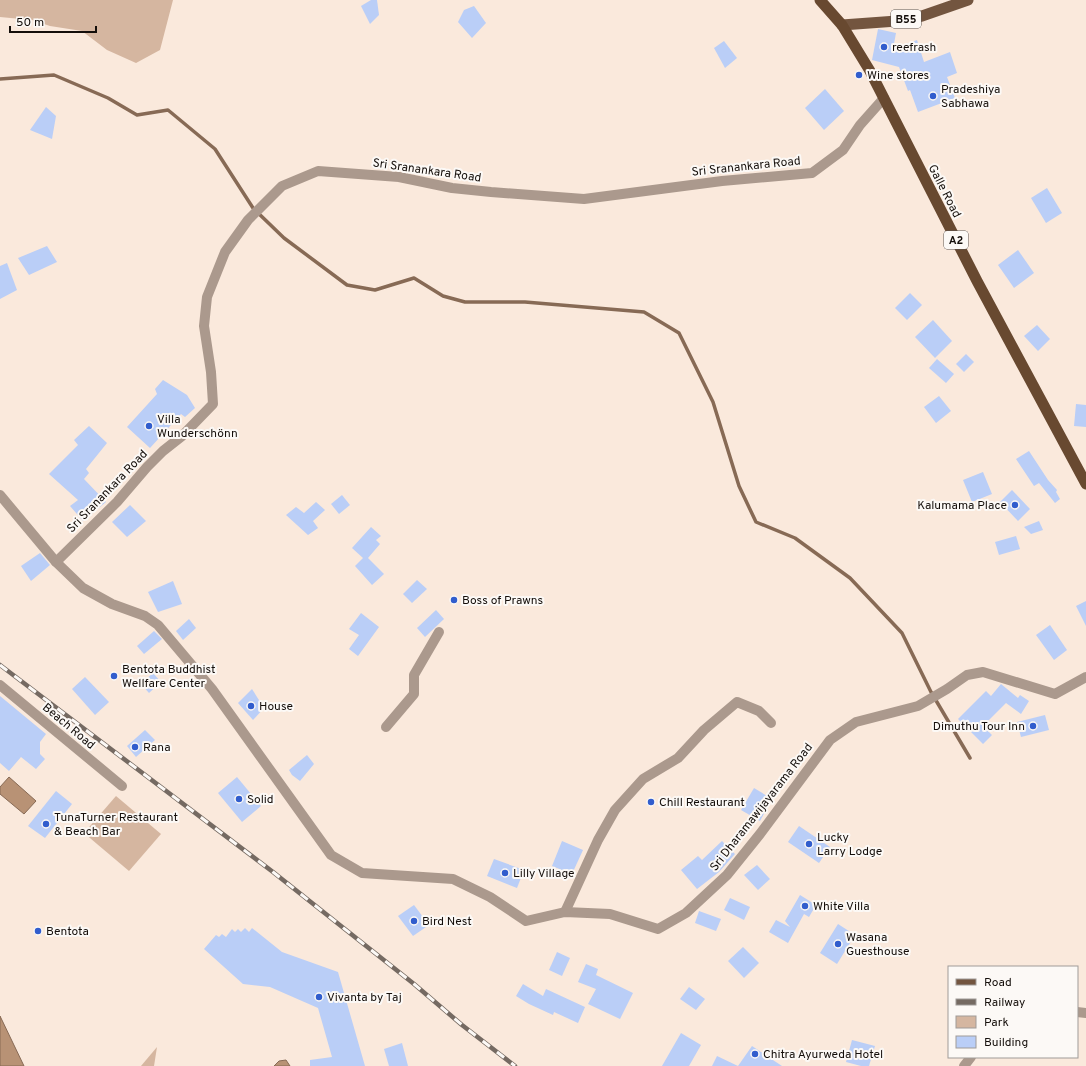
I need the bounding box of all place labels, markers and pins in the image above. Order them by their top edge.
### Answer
place label: reefrash [892,40,936,56]
marker: reefrash [879,42,889,52]
place label: Wine stores [867,68,929,84]
marker: Wine stores [854,70,864,80]
place label: Pradeshiya Sabhawa [941,82,1000,112]
marker: Pradeshiya Sabhawa [928,91,938,101]
place label: Villa Wunderschönn [157,412,238,442]
marker: Villa Wunderschönn [144,421,154,431]
place label: Kalumama Place [917,498,1007,514]
marker: Kalumama Place [1010,500,1020,510]
place label: Boss of Prawns [462,593,543,609]
marker: Boss of Prawns [449,595,459,605]
place label: Bentota Buddhist Wellfare Center [122,662,216,692]
marker: Bentota Buddhist Wellfare Center [109,671,119,681]
place label: House [259,699,293,715]
marker: House [246,701,256,711]
place label: Dimuthu Tour Inn [933,719,1025,735]
marker: Dimuthu Tour Inn [1028,721,1038,731]
place label: Rana [143,740,170,756]
marker: Rana [130,742,140,752]
place label: Solid [247,792,274,808]
marker: Solid [234,794,244,804]
place label: Chill Restaurant [659,795,745,811]
marker: Chill Restaurant [646,797,656,807]
place label: TunaTurner Restaurant & Beach Bar [54,810,178,840]
marker: TunaTurner Restaurant & Beach Bar [41,819,51,829]
place label: Lucky Larry Lodge [817,830,882,860]
marker: Lucky Larry Lodge [804,839,814,849]
place label: Lilly Village [513,866,575,882]
marker: Lilly Village [500,868,510,878]
place label: White Villa [813,899,870,915]
marker: White Villa [800,901,810,911]
place label: Bird Nest [422,914,472,930]
marker: Bird Nest [409,916,419,926]
place label: Bentota [46,924,89,940]
marker: Bentota [33,926,43,936]
place label: Wasana Guesthouse [846,930,909,960]
marker: Wasana Guesthouse [833,939,843,949]
place label: Vivanta by Taj [327,990,402,1006]
marker: Vivanta by Taj [314,992,324,1002]
place label: Chitra Ayurweda Hotel [763,1047,883,1063]
marker: Chitra Ayurweda Hotel [750,1049,760,1059]

